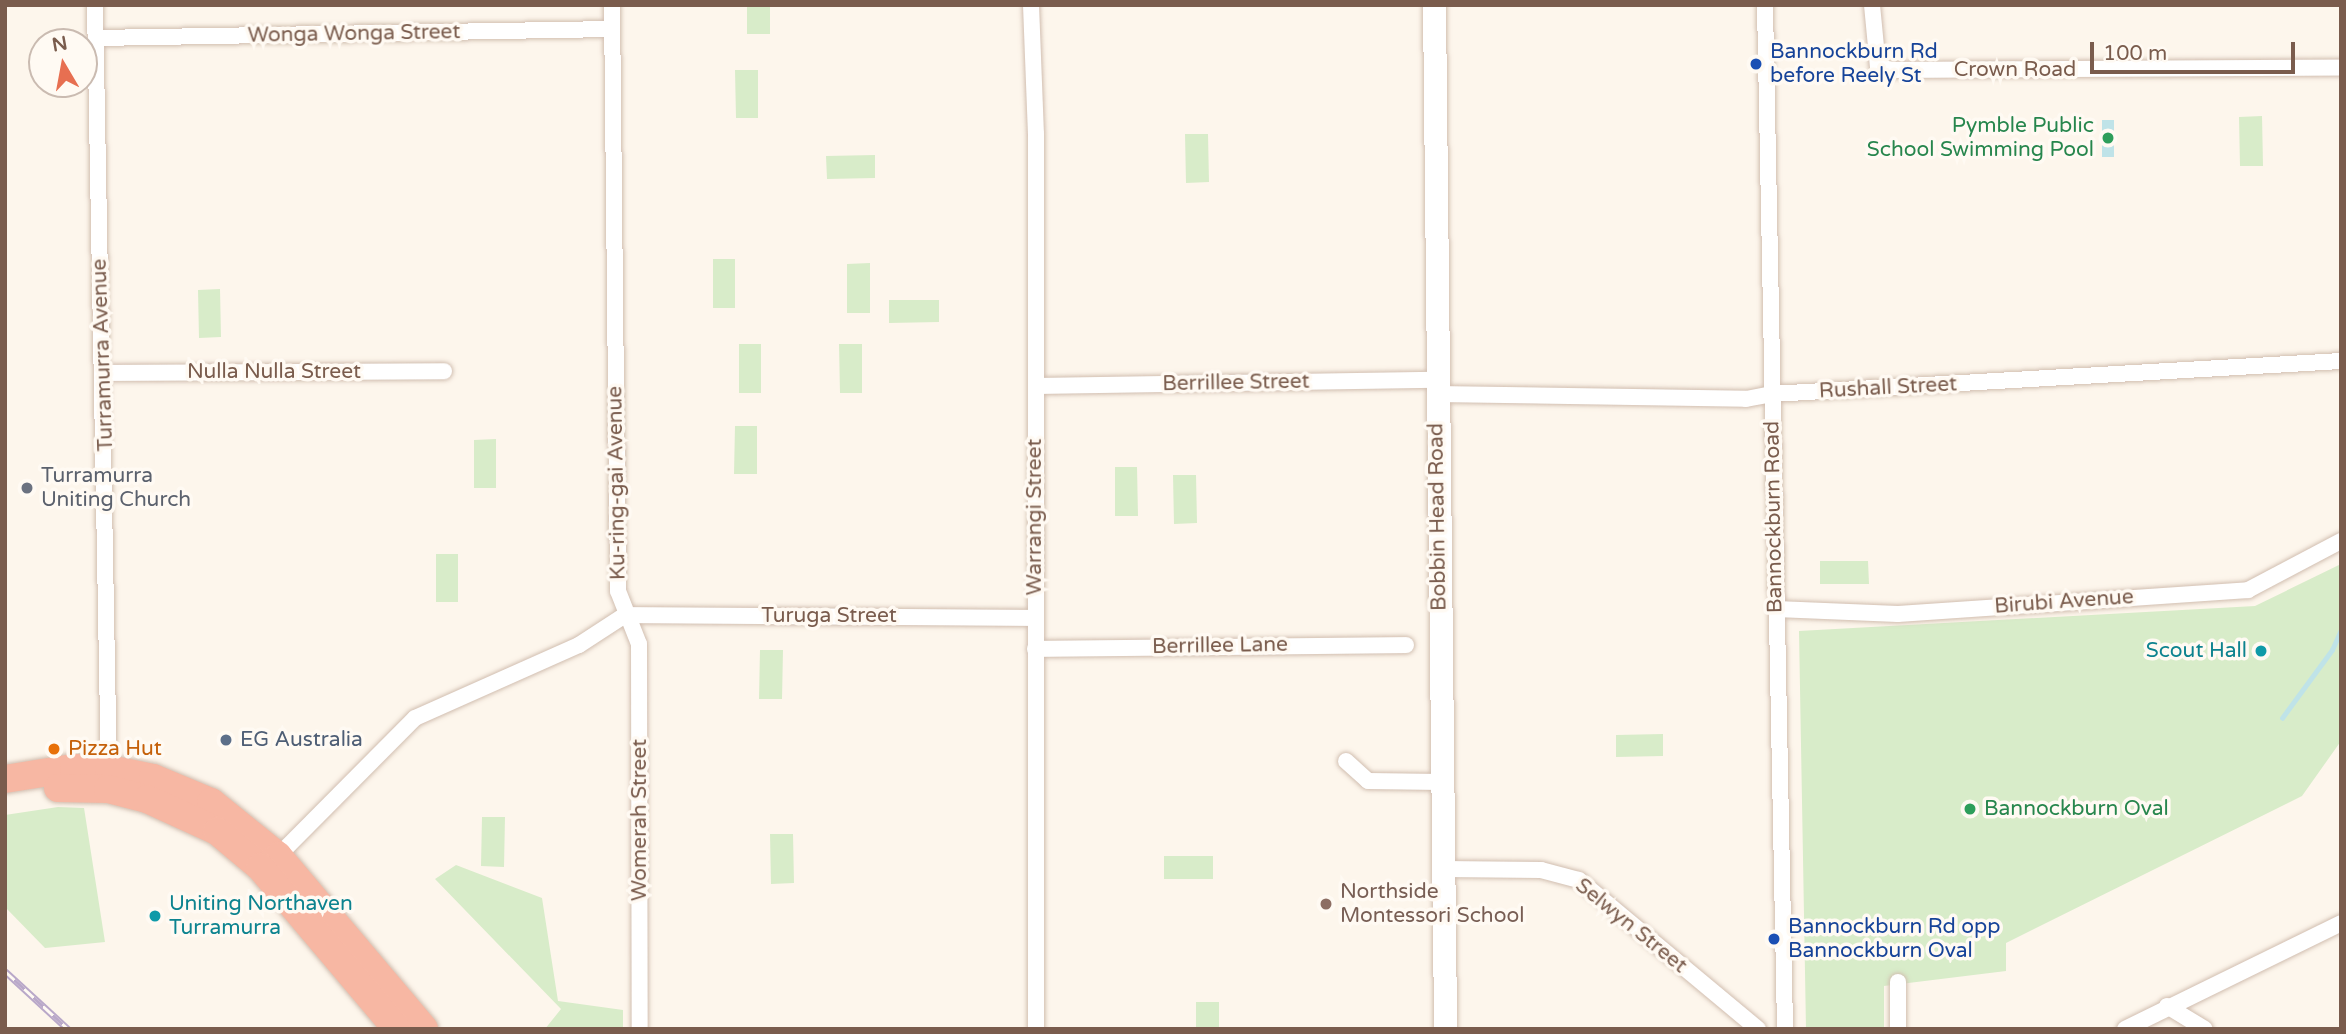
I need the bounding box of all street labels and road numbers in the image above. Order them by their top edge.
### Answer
street label: Wonga Wonga Street [247,20,461,48]
street label: Crown Road [1954,57,2076,83]
street label: Turramurra Avenue [87,258,119,452]
street label: Nulla Nulla Street [187,359,361,385]
street label: Berrillee Street [1162,369,1310,397]
street label: Rushall Street [1818,372,1958,404]
street label: Ku-ring-gai Avenue [603,386,631,580]
street label: Bannockburn Road [1760,421,1788,613]
street label: Bobbin Head Road [1424,423,1452,611]
street label: Warrangi Street [1022,439,1048,595]
street label: Birubi Avenue [1994,585,2134,619]
street label: Turuga Street [761,603,897,629]
street label: Berrillee Lane [1152,632,1288,660]
street label: Womerah Street [627,739,653,901]
street label: Selwyn Street [1570,873,1692,979]

